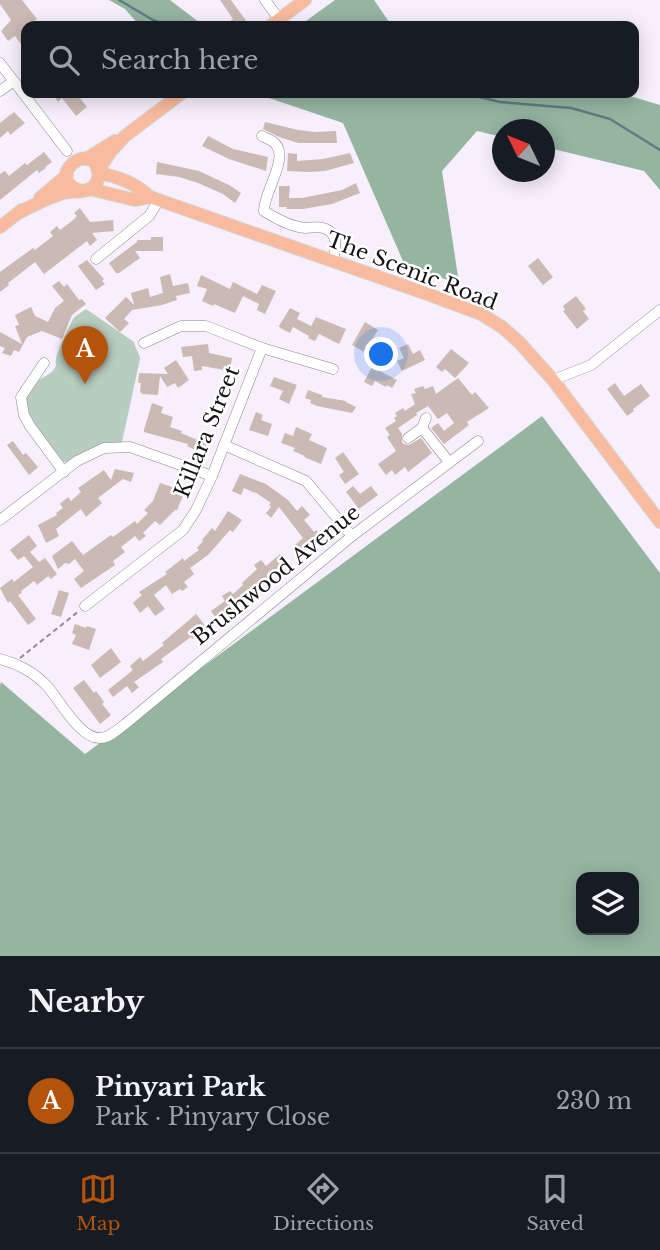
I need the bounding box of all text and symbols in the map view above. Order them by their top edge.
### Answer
search box [21,21,639,98]
icon: search [45,41,83,79]
text: Search here [101,44,258,76]
north arrow [492,119,555,182]
street label: The Scenic Road [323,226,501,316]
pin: A [62,326,108,384]
your location [364,337,398,371]
street label: Killara Street [169,362,245,502]
street label: Brushwood Avenue [187,499,365,651]
map controls [576,872,639,935]
button: layers [576,872,639,935]
text: Nearby [28,983,144,1020]
text: Pinyari Park [95,1071,265,1103]
text: A [42,1087,60,1115]
text: 230 m [556,1087,632,1115]
text: Park · Pinyary Close [95,1103,330,1131]
tab: Map [76,1170,120,1235]
tab: Directions [273,1170,374,1235]
tab: Saved [526,1170,584,1235]

